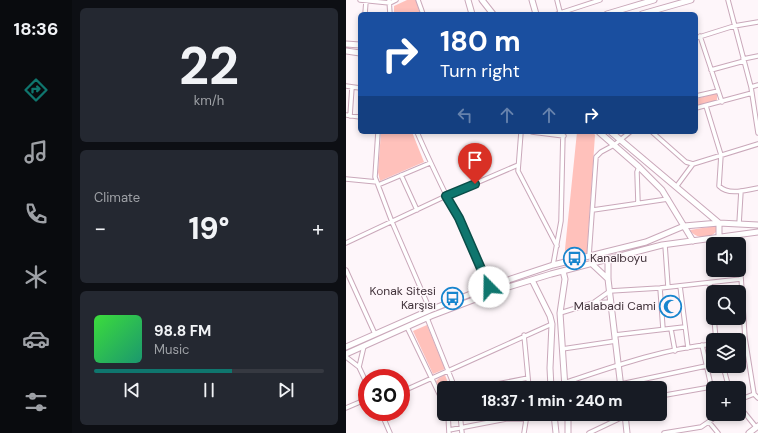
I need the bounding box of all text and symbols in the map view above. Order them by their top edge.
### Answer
text: 18:36 [14,17,58,41]
text: 180 m [440,23,521,60]
icon: right [374,28,426,80]
text: 22 [179,32,239,100]
text: Turn right [440,59,520,83]
icon: directions [22,76,50,104]
text: km/h [194,92,224,109]
icon: left [454,104,476,126]
icon: ahead [496,104,518,126]
icon: ahead [538,104,560,126]
icon: right [580,104,602,126]
icon: music [22,138,50,166]
pin [458,143,492,184]
icon: arrive [464,149,486,171]
text: Climate [94,189,140,206]
icon: phone [22,200,50,228]
text: 19° [188,209,230,248]
text: − [94,214,106,243]
text: + [312,214,324,243]
map controls [706,237,746,421]
button: sound [706,237,746,277]
bus stop icon: Kanalboyu [562,245,588,271]
place label: Kanalboyu [590,250,647,266]
icon: climate [22,263,50,291]
position arrow [468,266,510,308]
place label: Konak Sitesi Karşısı [370,283,436,313]
bus stop icon: Konak Sitesi Karşısı [439,285,465,311]
button: search [706,285,746,325]
mosque icon: Malabadi Cami [658,293,684,319]
place label: Malabadi Cami [574,298,656,314]
text: 98.8 FM [154,321,211,341]
icon: car [22,325,50,353]
button: layers [706,333,746,373]
text: Music [154,341,189,358]
speed limit sign: 30 [358,369,410,421]
icon: previous [121,379,143,401]
icon: pause [198,379,220,401]
icon: next [275,379,297,401]
button: + [706,381,746,421]
icon: filters [22,388,50,416]
text: 18:37 · 1 min · 240 m [482,391,622,411]

